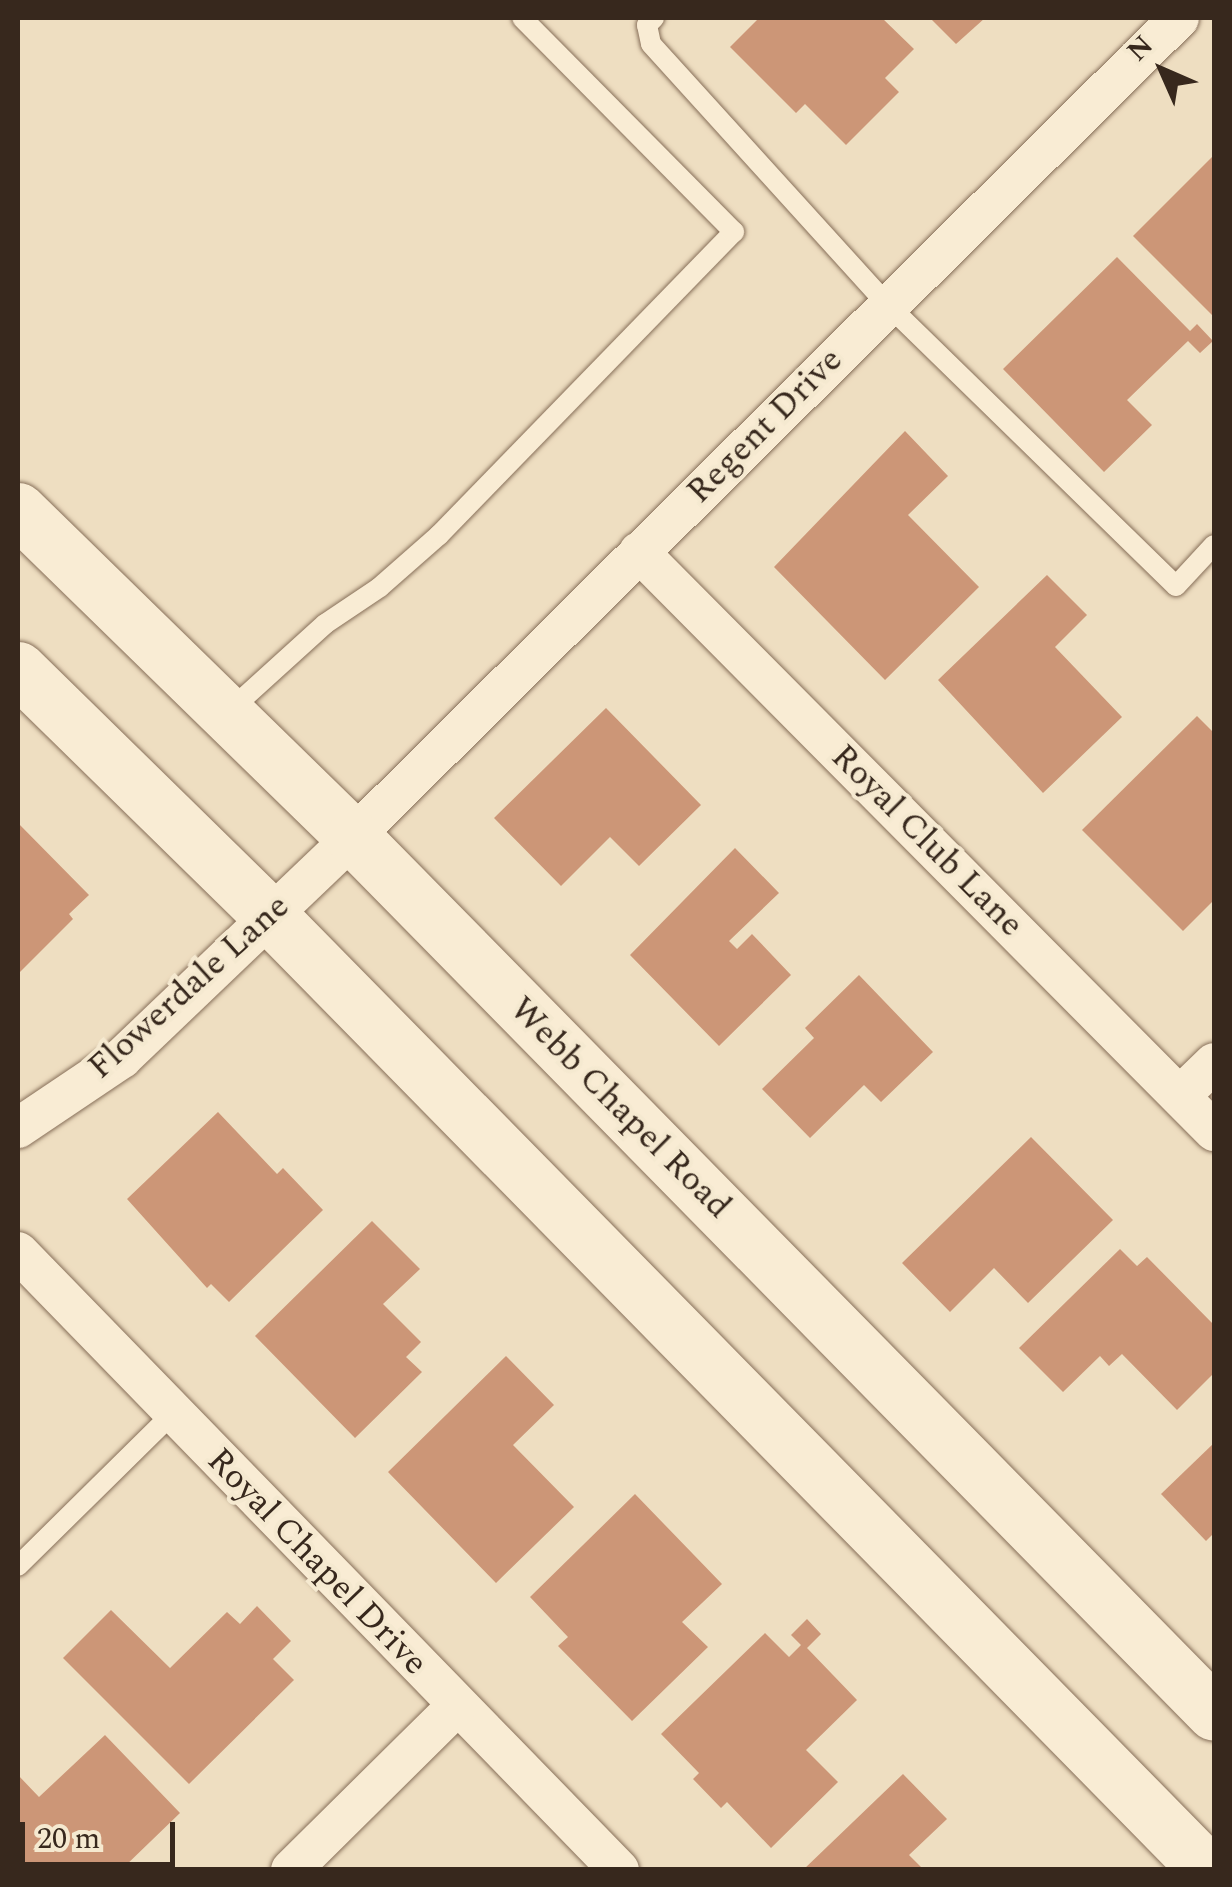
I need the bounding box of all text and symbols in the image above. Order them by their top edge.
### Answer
north arrow [1112,20,1212,120]
text: N [1117,25,1164,72]
street label: Regent Drive [678,339,852,513]
street label: Royal Club Lane [822,736,1032,946]
street label: Flowerdale Lane [80,886,298,1088]
street label: Webb Chapel Road [501,989,739,1227]
street label: Royal Chapel Drive [198,1440,436,1684]
scale bar [25,1802,180,1864]
text: 20 m [37,1816,100,1862]

